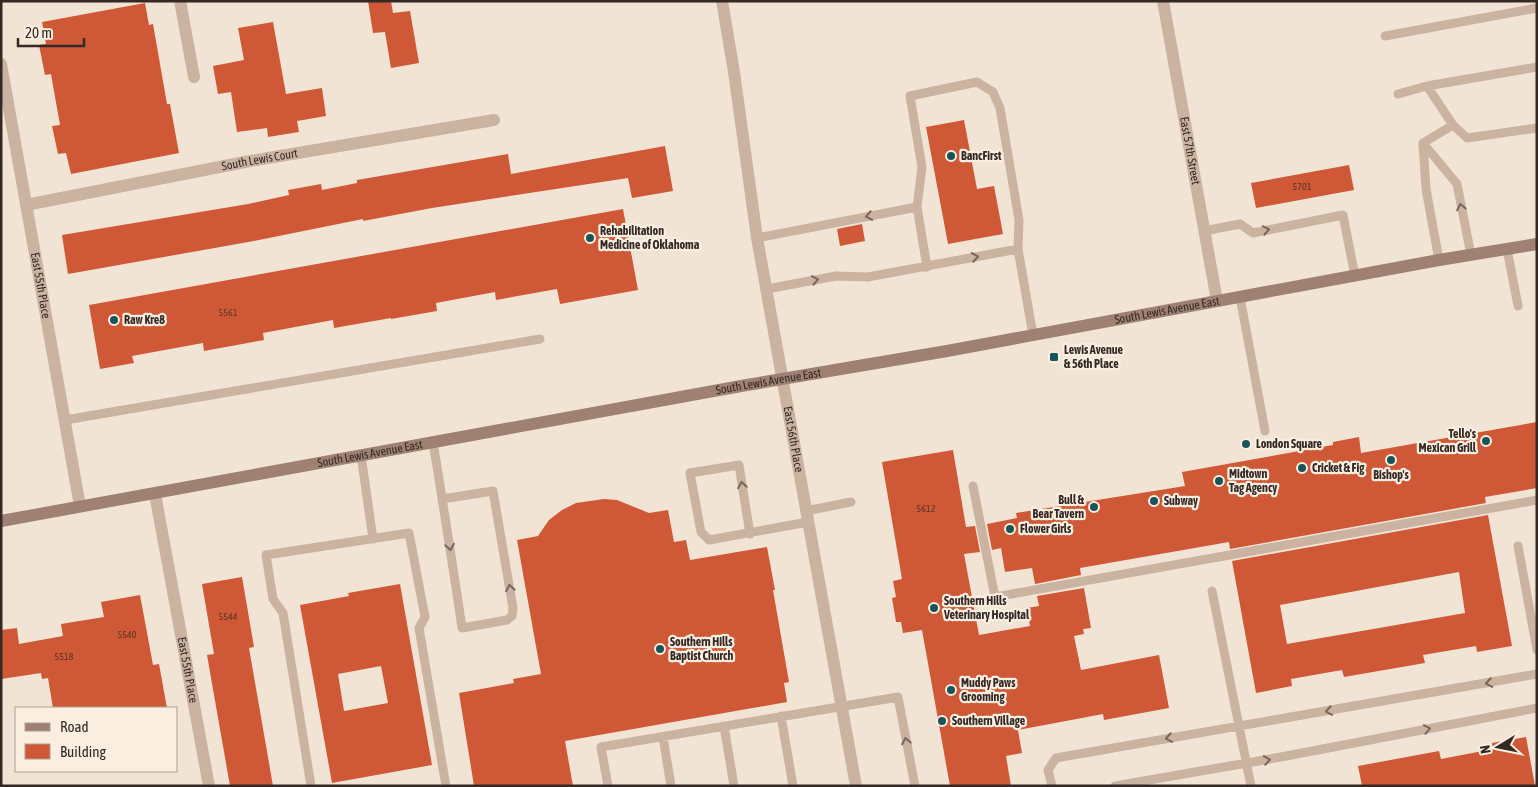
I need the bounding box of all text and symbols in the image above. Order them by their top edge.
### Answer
scale bar [18,15,84,47]
text: 20 m [25,24,52,41]
street label: East 57th Street [1177,116,1203,186]
street label: South Lewis Court [220,146,299,173]
place label: BancFirst [961,149,1002,163]
marker: BancFirst [945,150,957,162]
house number: 5701 [1293,181,1312,192]
one-way arrow [1457,203,1467,212]
one-way arrow [865,211,873,221]
place label: Rehabilitation Medicine of Oklahoma [600,224,700,252]
one-way arrow [1262,225,1271,236]
marker: Rehabilitation Medicine of Oklahoma [584,232,596,244]
street label: East 55th Place [28,251,53,320]
one-way arrow [970,252,979,262]
one-way arrow [810,275,819,286]
street label: South Lewis Avenue East [1113,294,1221,327]
house number: 5561 [219,307,238,318]
place label: Raw Kre8 [124,313,165,327]
marker: Raw Kre8 [108,314,120,326]
place label: Lewis Avenue & 56th Place [1064,343,1124,371]
marker: Lewis Avenue & 56th Place [1048,351,1060,363]
street label: South Lewis Avenue East [715,365,823,397]
street label: East 56th Place [781,405,806,473]
place label: Tello's Mexican Grill [1419,427,1477,455]
marker: Tello's Mexican Grill [1480,435,1492,447]
street label: South Lewis Avenue East [316,437,424,470]
place label: London Square [1256,437,1323,451]
marker: London Square [1240,438,1252,450]
marker: Bishop's [1385,454,1397,466]
place label: Cricket & Fig [1312,461,1365,475]
marker: Cricket & Fig [1296,462,1308,474]
place label: Midtown Tag Agency [1229,467,1277,495]
place label: Bishop's [1373,468,1410,482]
marker: Midtown Tag Agency [1213,475,1225,487]
one-way arrow [737,481,747,490]
place label: Bull & Bear Tavern [1032,493,1085,521]
place label: Subway [1164,494,1198,508]
marker: Subway [1148,495,1160,507]
marker: Bull & Bear Tavern [1088,501,1100,513]
house number: 5612 [917,503,936,514]
place label: Flower Girls [1020,522,1072,536]
marker: Flower Girls [1004,523,1016,535]
one-way arrow [444,543,454,551]
one-way arrow [505,583,515,592]
place label: Southern Hills Veterinary Hospital [943,594,1030,622]
marker: Southern Hills Veterinary Hospital [928,602,940,614]
house number: 5544 [219,611,238,622]
house number: 5540 [118,629,137,640]
place label: Southern Hills Baptist Church [670,635,734,663]
street label: East 55th Place [175,636,201,704]
marker: Southern Hills Baptist Church [654,643,666,655]
house number: 5518 [55,651,74,662]
place label: Muddy Paws Grooming [961,676,1016,704]
one-way arrow [1484,678,1493,688]
marker: Muddy Paws Grooming [945,684,957,696]
one-way arrow [1324,705,1333,715]
legend [15,707,178,772]
place label: Southern Village [952,714,1026,728]
marker: Southern Village [936,715,948,727]
text: Road [60,718,89,735]
north arrow [1473,722,1523,772]
one-way arrow [1422,724,1431,735]
one-way arrow [1164,732,1173,742]
one-way arrow [902,737,912,746]
text: Building [60,743,106,760]
text: N [1477,744,1494,755]
one-way arrow [1263,755,1271,765]

